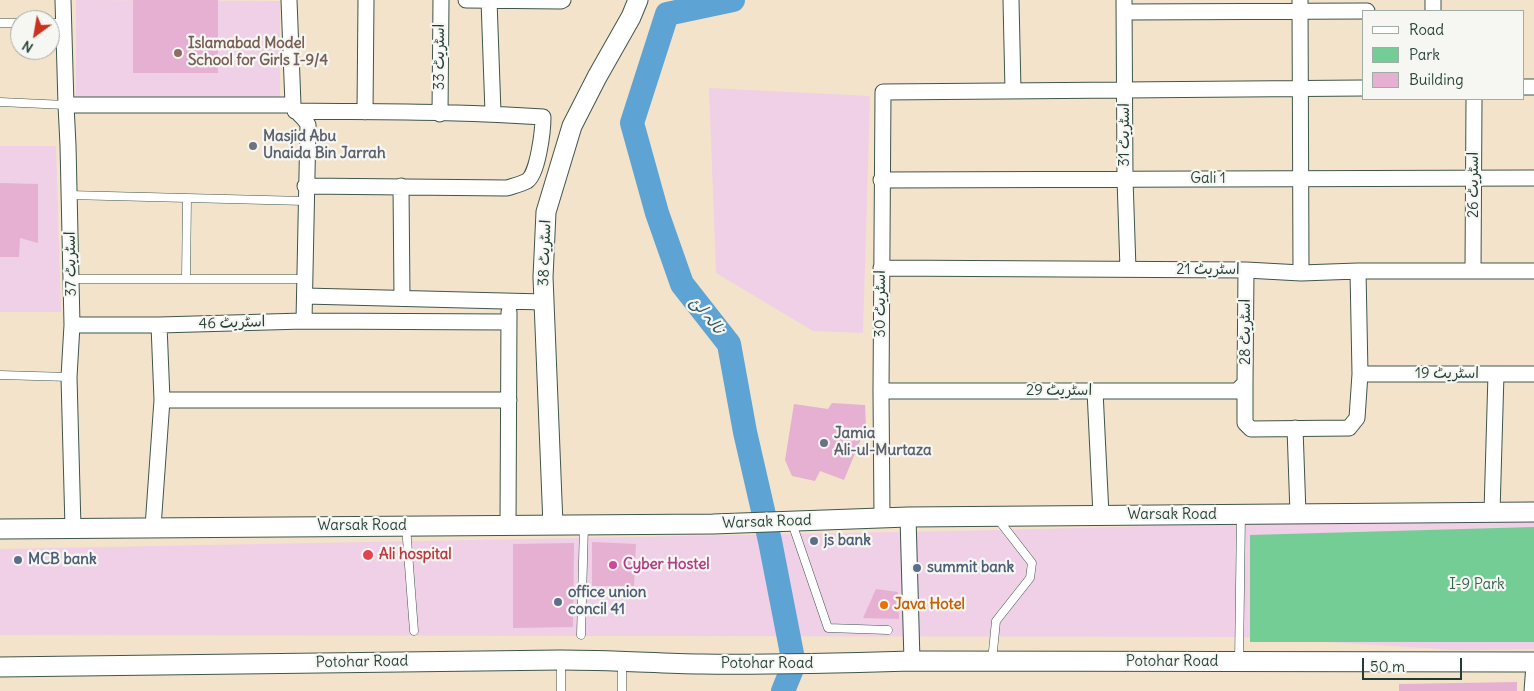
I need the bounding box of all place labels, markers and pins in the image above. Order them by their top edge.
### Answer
place label: Islamabad Model School for Girls I-9/4 [188,35,328,70]
marker: Islamabad Model School for Girls I-9/4 [172,47,184,59]
place label: Masjid Abu Unaida Bin Jarrah [263,128,386,163]
marker: Masjid Abu Unaida Bin Jarrah [247,140,259,152]
place label: Jamia Ali-ul-Murtaza [834,425,932,460]
marker: Jamia Ali-ul-Murtaza [818,437,830,449]
place label: js bank [824,532,871,550]
marker: js bank [808,535,820,547]
place label: Ali hospital [379,546,452,564]
marker: Ali hospital [361,548,375,562]
place label: MCB bank [28,551,97,569]
marker: MCB bank [12,554,24,566]
place label: Cyber Hostel [623,556,710,574]
marker: Cyber Hostel [607,559,619,571]
place label: summit bank [927,559,1014,577]
marker: summit bank [911,562,923,574]
place label: office union concil 41 [568,584,646,619]
marker: office union concil 41 [552,596,564,608]
place label: Java Hotel [894,596,965,614]
marker: Java Hotel [878,599,890,611]

